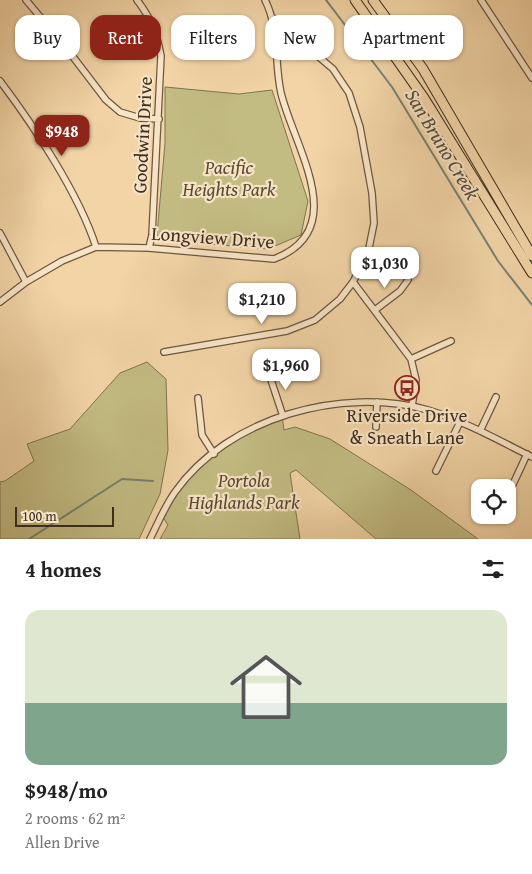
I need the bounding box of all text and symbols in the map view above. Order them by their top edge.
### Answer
chip: Buy [15,15,80,60]
chip: Rent [90,15,161,60]
chip: Filters [171,15,255,60]
chip: New [265,15,334,60]
chip: Apartment [344,15,463,60]
street label: Goodwin Drive [125,76,159,194]
water label: San Bruno Creek [398,83,488,206]
pin: $948 [32,114,92,157]
text: $948 [45,119,79,143]
park label: Pacific Heights Park [182,153,276,203]
street label: Longview Drive [151,219,275,255]
pin: $1,030 [344,246,426,289]
text: $1,030 [362,251,408,275]
pin: $1,210 [221,282,303,325]
text: $1,210 [239,287,285,311]
pin: $1,960 [245,348,327,391]
text: $1,960 [263,353,309,377]
bus stop icon: Riverside Drive & Sneath Lane [394,375,420,401]
place label: Riverside Drive & Sneath Lane [347,401,467,451]
park label: Portola Highlands Park [187,466,300,516]
map controls [471,479,516,524]
button: locate [471,479,516,524]
scale bar [15,504,114,527]
text: 100 m [22,506,57,526]
text: 4 homes [25,554,101,585]
icon: filters [479,555,507,583]
icon: home [221,642,311,732]
text: $948/mo [25,775,108,806]
text: 2 rooms · 62 m² [25,806,125,830]
text: Allen Drive [25,830,100,854]

